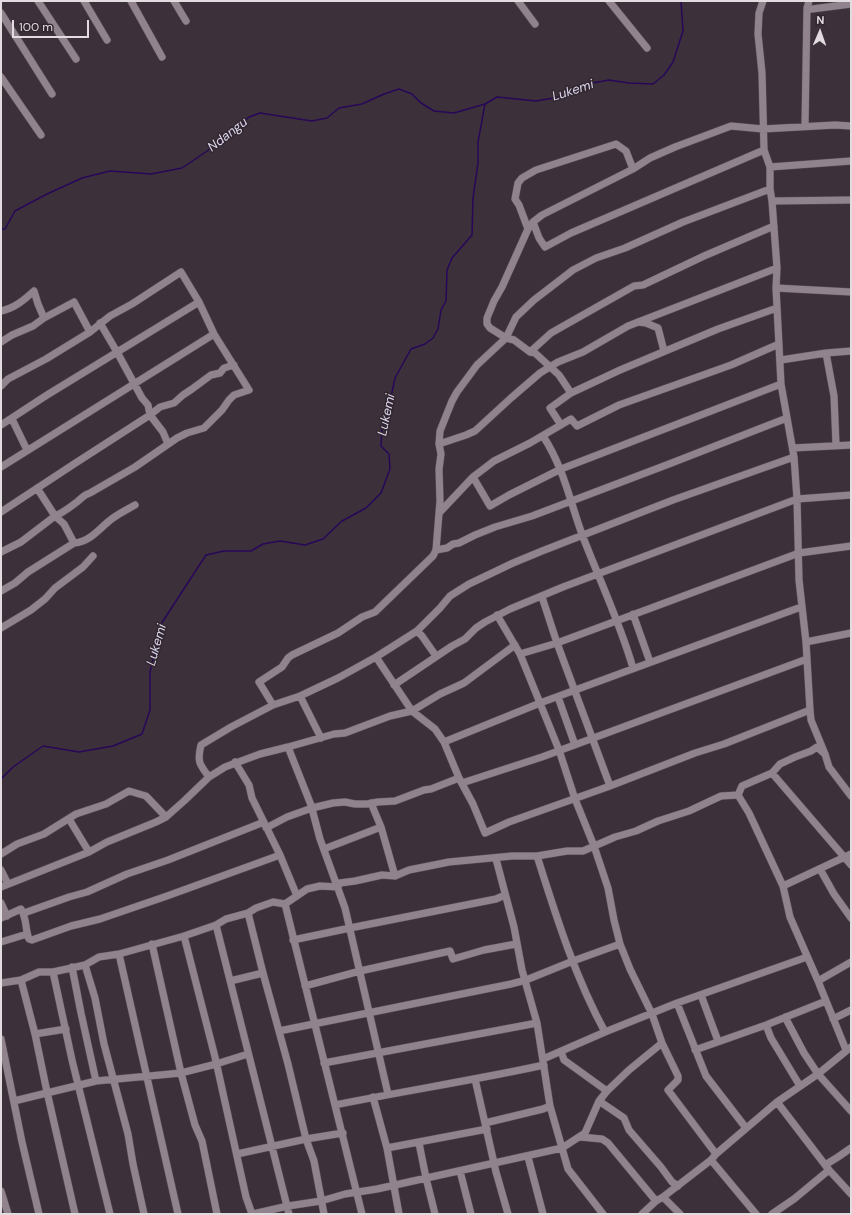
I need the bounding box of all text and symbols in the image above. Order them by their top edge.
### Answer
scale bar [14,12,91,38]
north arrow [800,12,840,52]
text: N [816,13,825,27]
text: 100 m [19,19,53,35]
water label: Lukemi [550,77,596,105]
water label: Ndangu [205,115,251,155]
water label: Lukemi [375,392,399,438]
water label: Lukemi [144,622,170,668]

